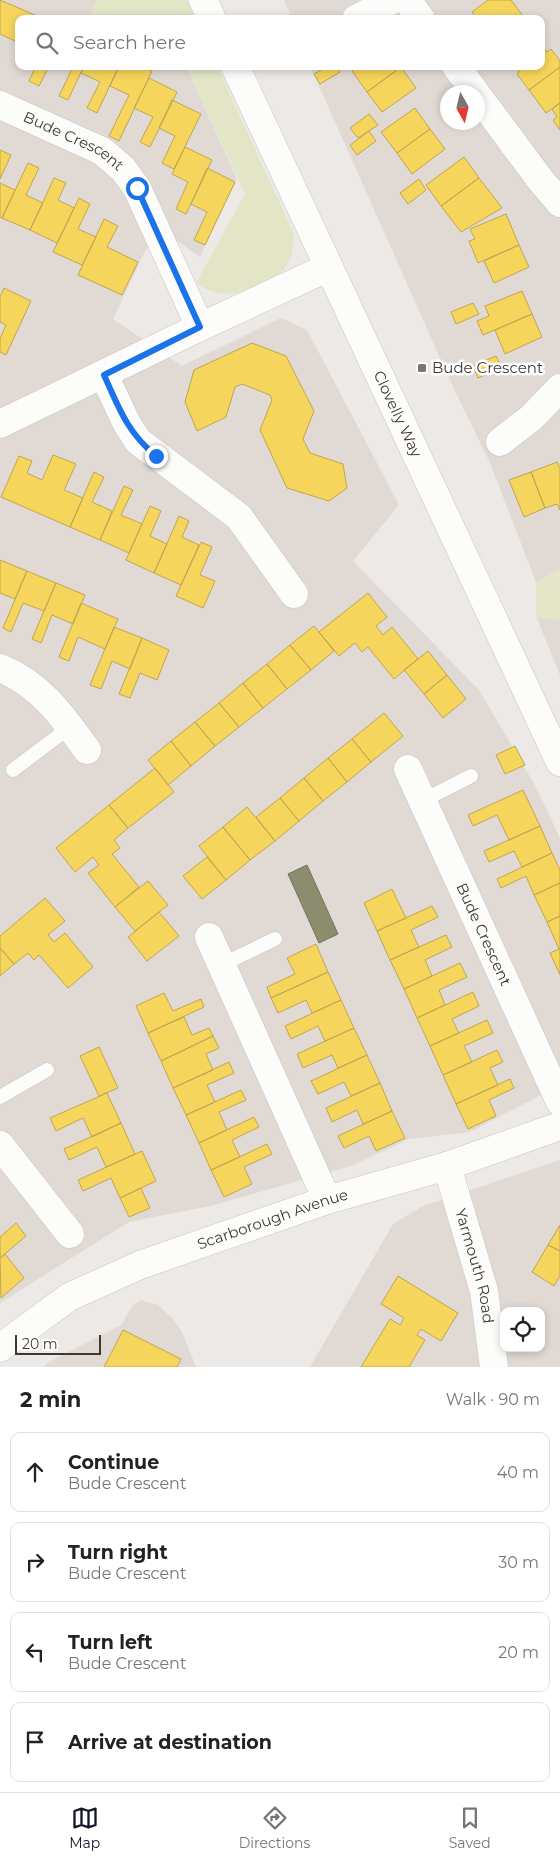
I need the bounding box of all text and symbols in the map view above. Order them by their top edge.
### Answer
search box [15,15,545,70]
icon: search [33,29,61,57]
text: Search here [73,31,186,54]
north arrow [440,85,485,130]
street label: Bude Crescent [20,107,128,175]
route start [126,177,149,200]
place label: Bude Crescent [432,358,543,377]
marker: Bude Crescent [416,362,428,374]
street label: Clovelly Way [370,367,427,461]
route end [145,445,168,468]
street label: Bude Crescent [452,880,516,989]
street label: Scarborough Avenue [194,1185,350,1253]
street label: Yarmouth Road [451,1206,498,1325]
map controls [500,1307,545,1352]
button: locate [500,1307,545,1352]
scale bar [15,1332,101,1355]
text: 20 m [22,1335,58,1353]
text: 2 min [20,1387,81,1412]
text: Walk · 90 m [446,1390,540,1409]
text: Continue [68,1451,159,1474]
icon: ahead [21,1458,49,1486]
text: 40 m [497,1463,539,1482]
text: Bude Crescent [68,1474,186,1493]
text: Turn right [68,1541,168,1564]
icon: right [21,1548,49,1576]
text: 30 m [498,1553,539,1572]
text: Bude Crescent [68,1564,186,1583]
text: Turn left [68,1631,153,1654]
icon: left [21,1638,49,1666]
text: 20 m [498,1643,539,1662]
text: Bude Crescent [68,1654,186,1673]
icon: arrive [21,1728,49,1756]
text: Arrive at destination [68,1731,272,1754]
tab: Map [69,1804,100,1852]
tab: Directions [239,1804,310,1852]
tab: Saved [449,1804,491,1852]

